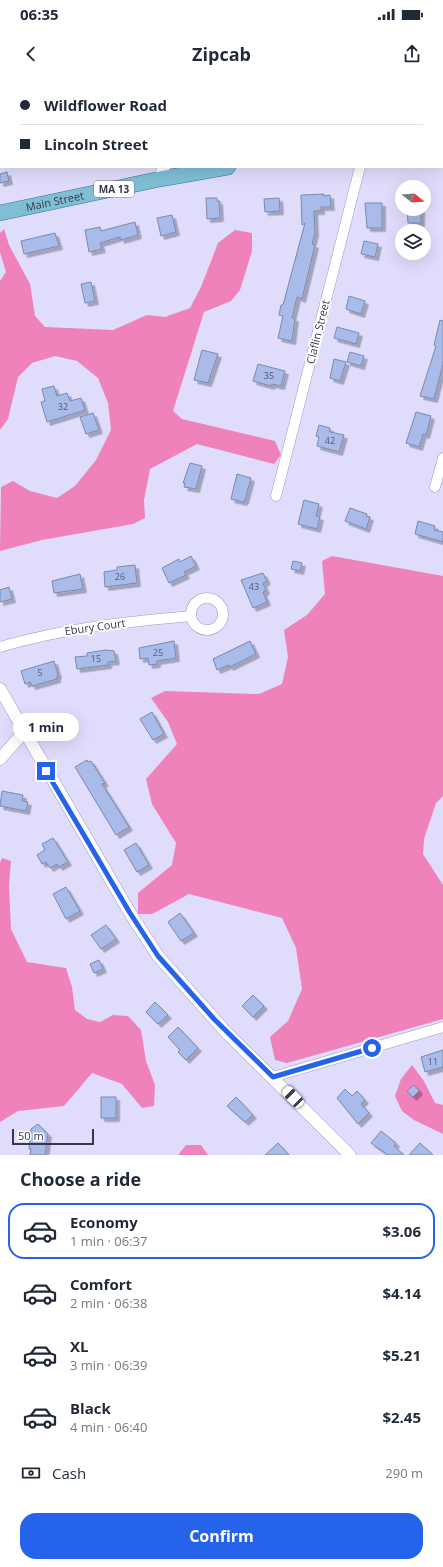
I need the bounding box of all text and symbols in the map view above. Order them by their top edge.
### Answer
text: 06:35 [20,4,59,24]
text: Zipcab [192,42,251,66]
icon: back [20,43,42,65]
icon: share [401,43,423,65]
text: Wildflower Road [44,95,167,115]
text: Lincoln Street [44,134,148,154]
north arrow [395,180,431,216]
map controls [395,180,431,260]
road number: MA 13 [94,181,134,197]
street label: Main Street [24,187,85,214]
button: layers [395,224,431,260]
street label: Claflin Street [302,298,333,365]
house number: 35 [264,369,274,382]
house number: 32 [58,400,68,413]
house number: 42 [325,434,335,447]
house number: 26 [115,570,125,583]
house number: 43 [249,580,259,593]
street label: Ebury Court [64,615,126,638]
house number: 25 [153,646,163,659]
house number: 15 [91,652,101,665]
house number: 5 [37,666,43,679]
callout: 1 min [13,713,79,741]
text: 1 min [28,718,64,736]
route end [37,762,55,780]
route start [363,1039,381,1057]
house number: 11 [428,1055,438,1068]
car [280,1084,306,1110]
scale bar [12,1127,94,1146]
text: 50 m [18,1128,44,1143]
text: Choose a ride [20,1167,141,1191]
text: Economy [70,1212,138,1232]
icon: car [22,1213,58,1249]
text: $3.06 [382,1221,421,1241]
text: 1 min · 06:37 [70,1232,147,1250]
text: Comfort [70,1274,132,1294]
icon: car [22,1275,58,1311]
text: $4.14 [382,1283,421,1303]
text: 2 min · 06:38 [70,1294,147,1312]
text: XL [70,1336,88,1356]
icon: car [22,1337,58,1373]
text: $5.21 [382,1345,421,1365]
text: 3 min · 06:39 [70,1356,147,1374]
text: Black [70,1398,111,1418]
icon: car [22,1399,58,1435]
text: $2.45 [382,1407,421,1427]
text: 4 min · 06:40 [70,1418,147,1436]
icon: cash [20,1462,42,1484]
text: Cash [52,1463,86,1483]
text: 290 m [385,1464,423,1482]
button: Confirm [20,1513,423,1559]

